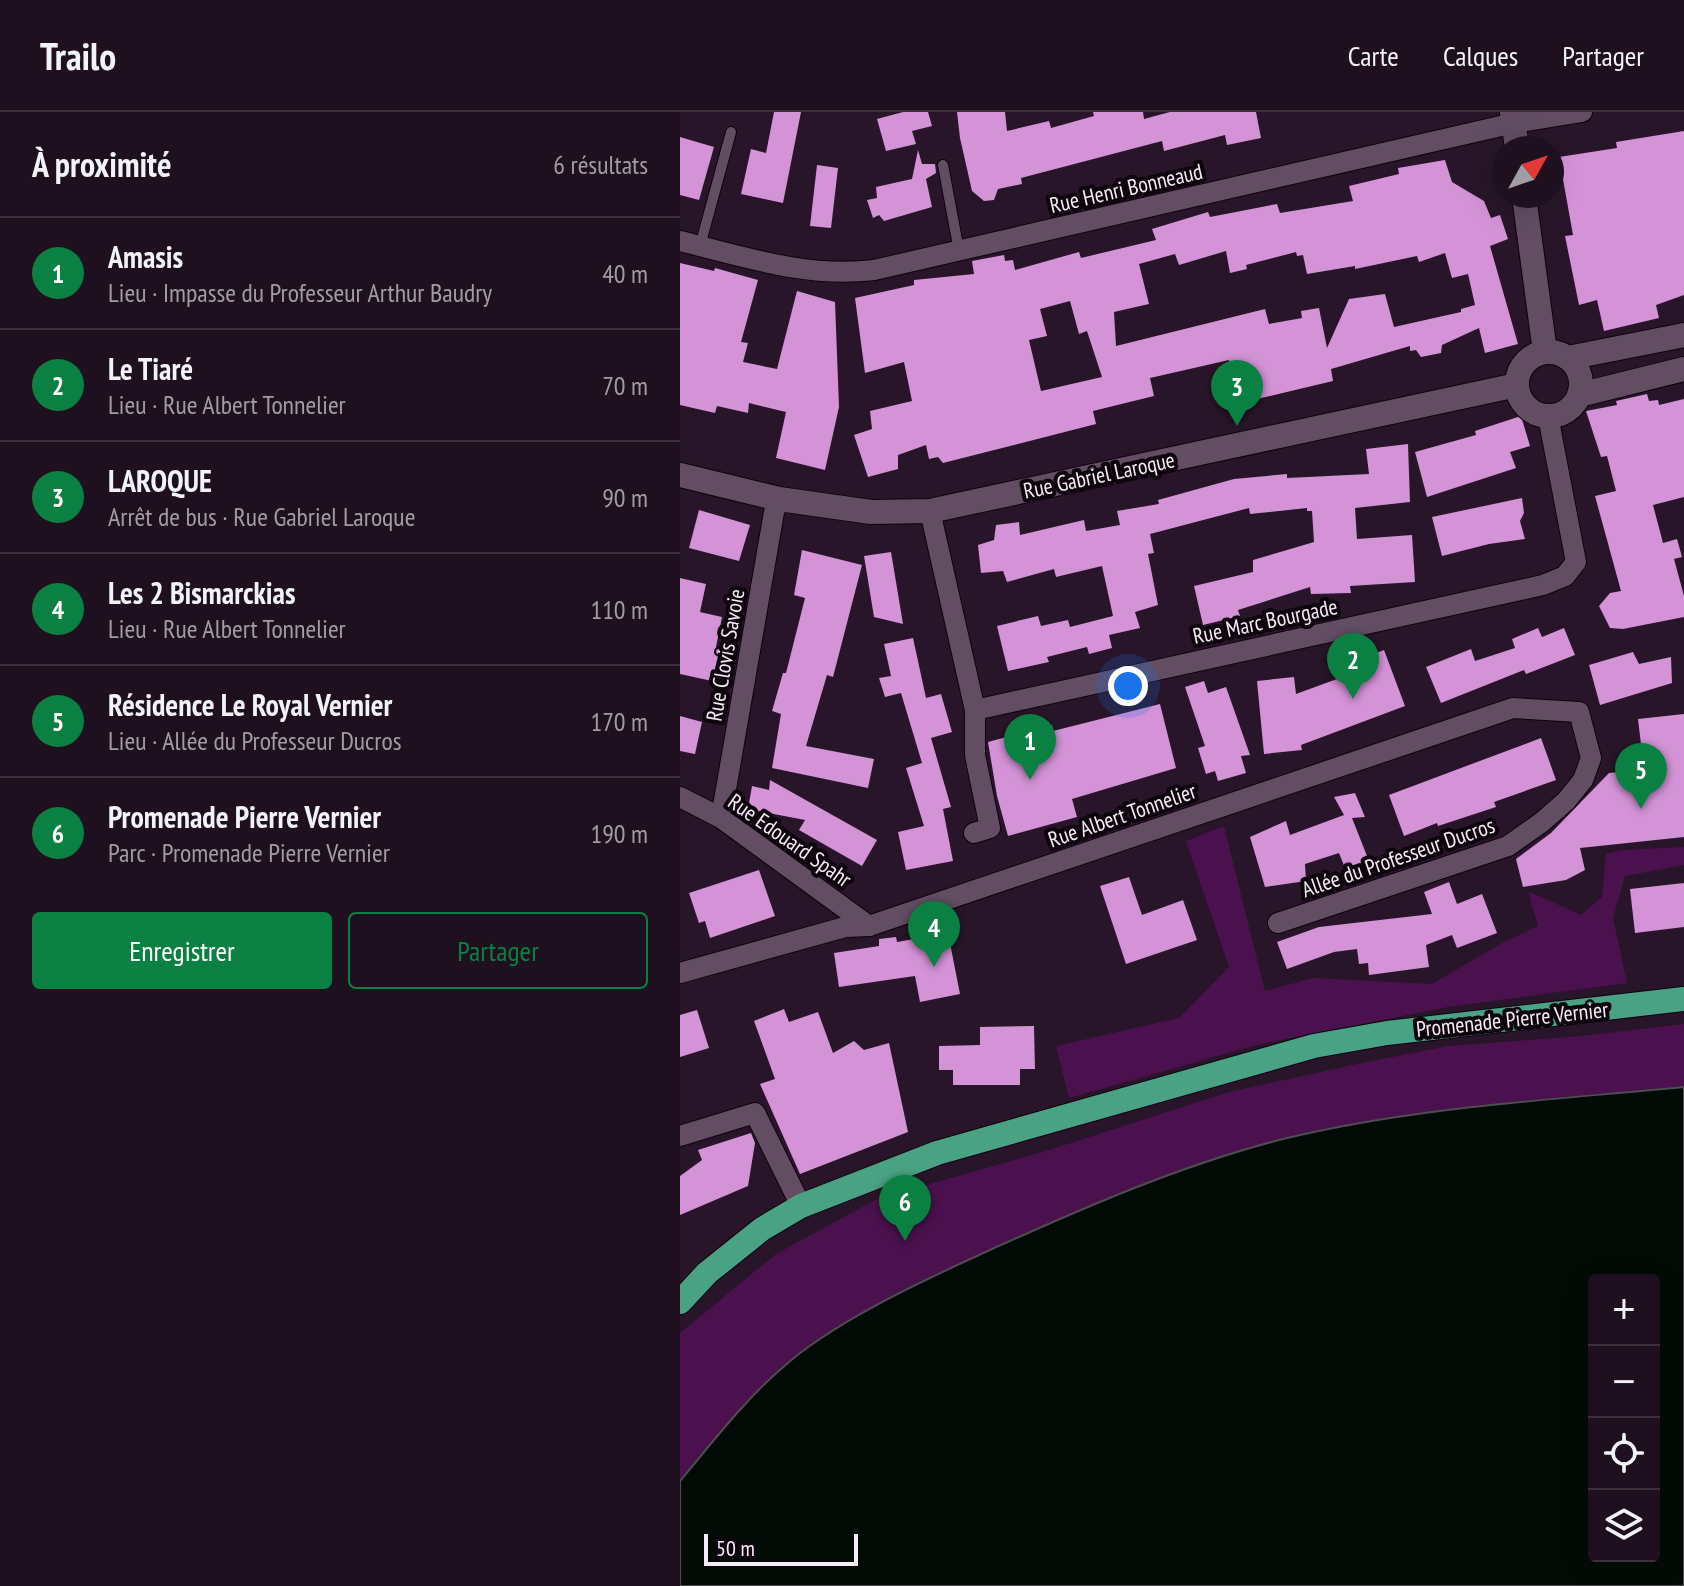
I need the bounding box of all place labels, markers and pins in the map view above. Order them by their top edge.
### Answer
pin: 3 [1211,360,1263,426]
pin: 2 [1327,633,1379,699]
pin: 1 [1004,714,1056,780]
pin: 5 [1615,743,1667,809]
pin: 4 [908,901,960,967]
pin: 6 [879,1175,931,1241]

